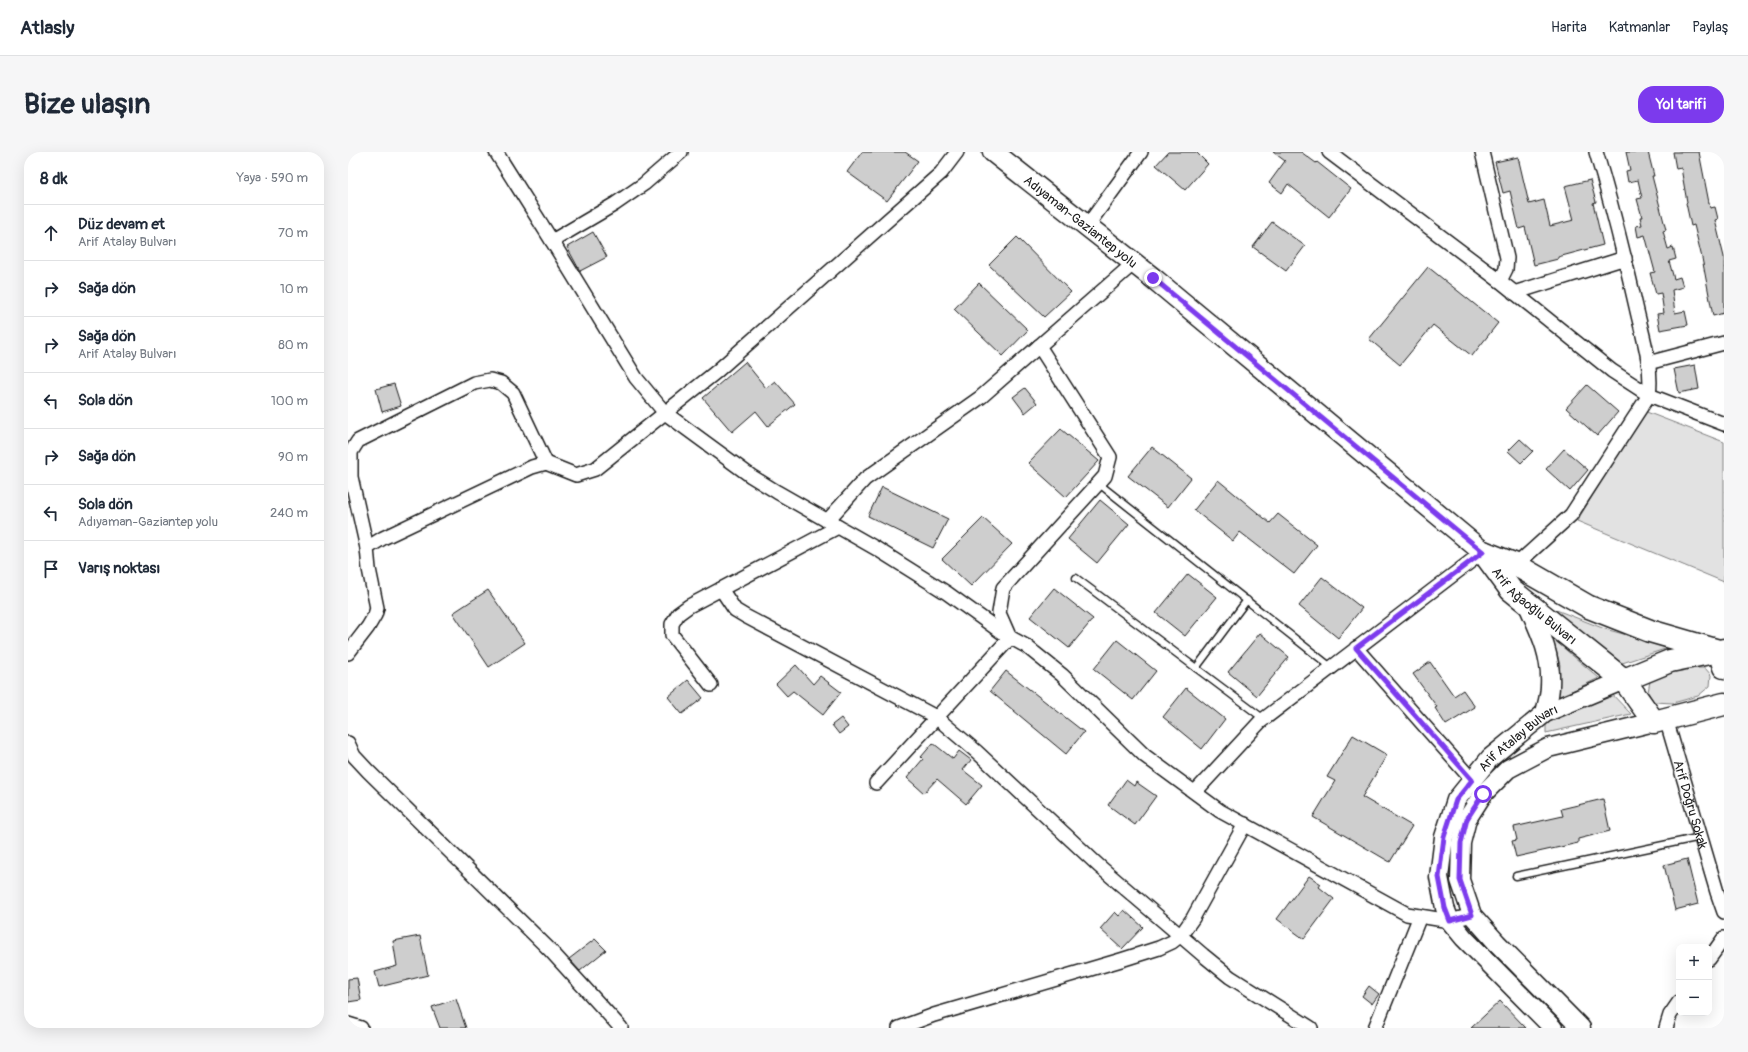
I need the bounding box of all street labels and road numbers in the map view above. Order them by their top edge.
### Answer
street label: Adıyaman-Gaziantep yolu [1020,172,1140,272]
street label: Arif Ağaoğlu Bulvarı [1488,564,1580,648]
street label: Arif Atalay Bulvarı [1475,702,1560,775]
street label: Arif Doğru Sokak [1670,758,1711,851]

